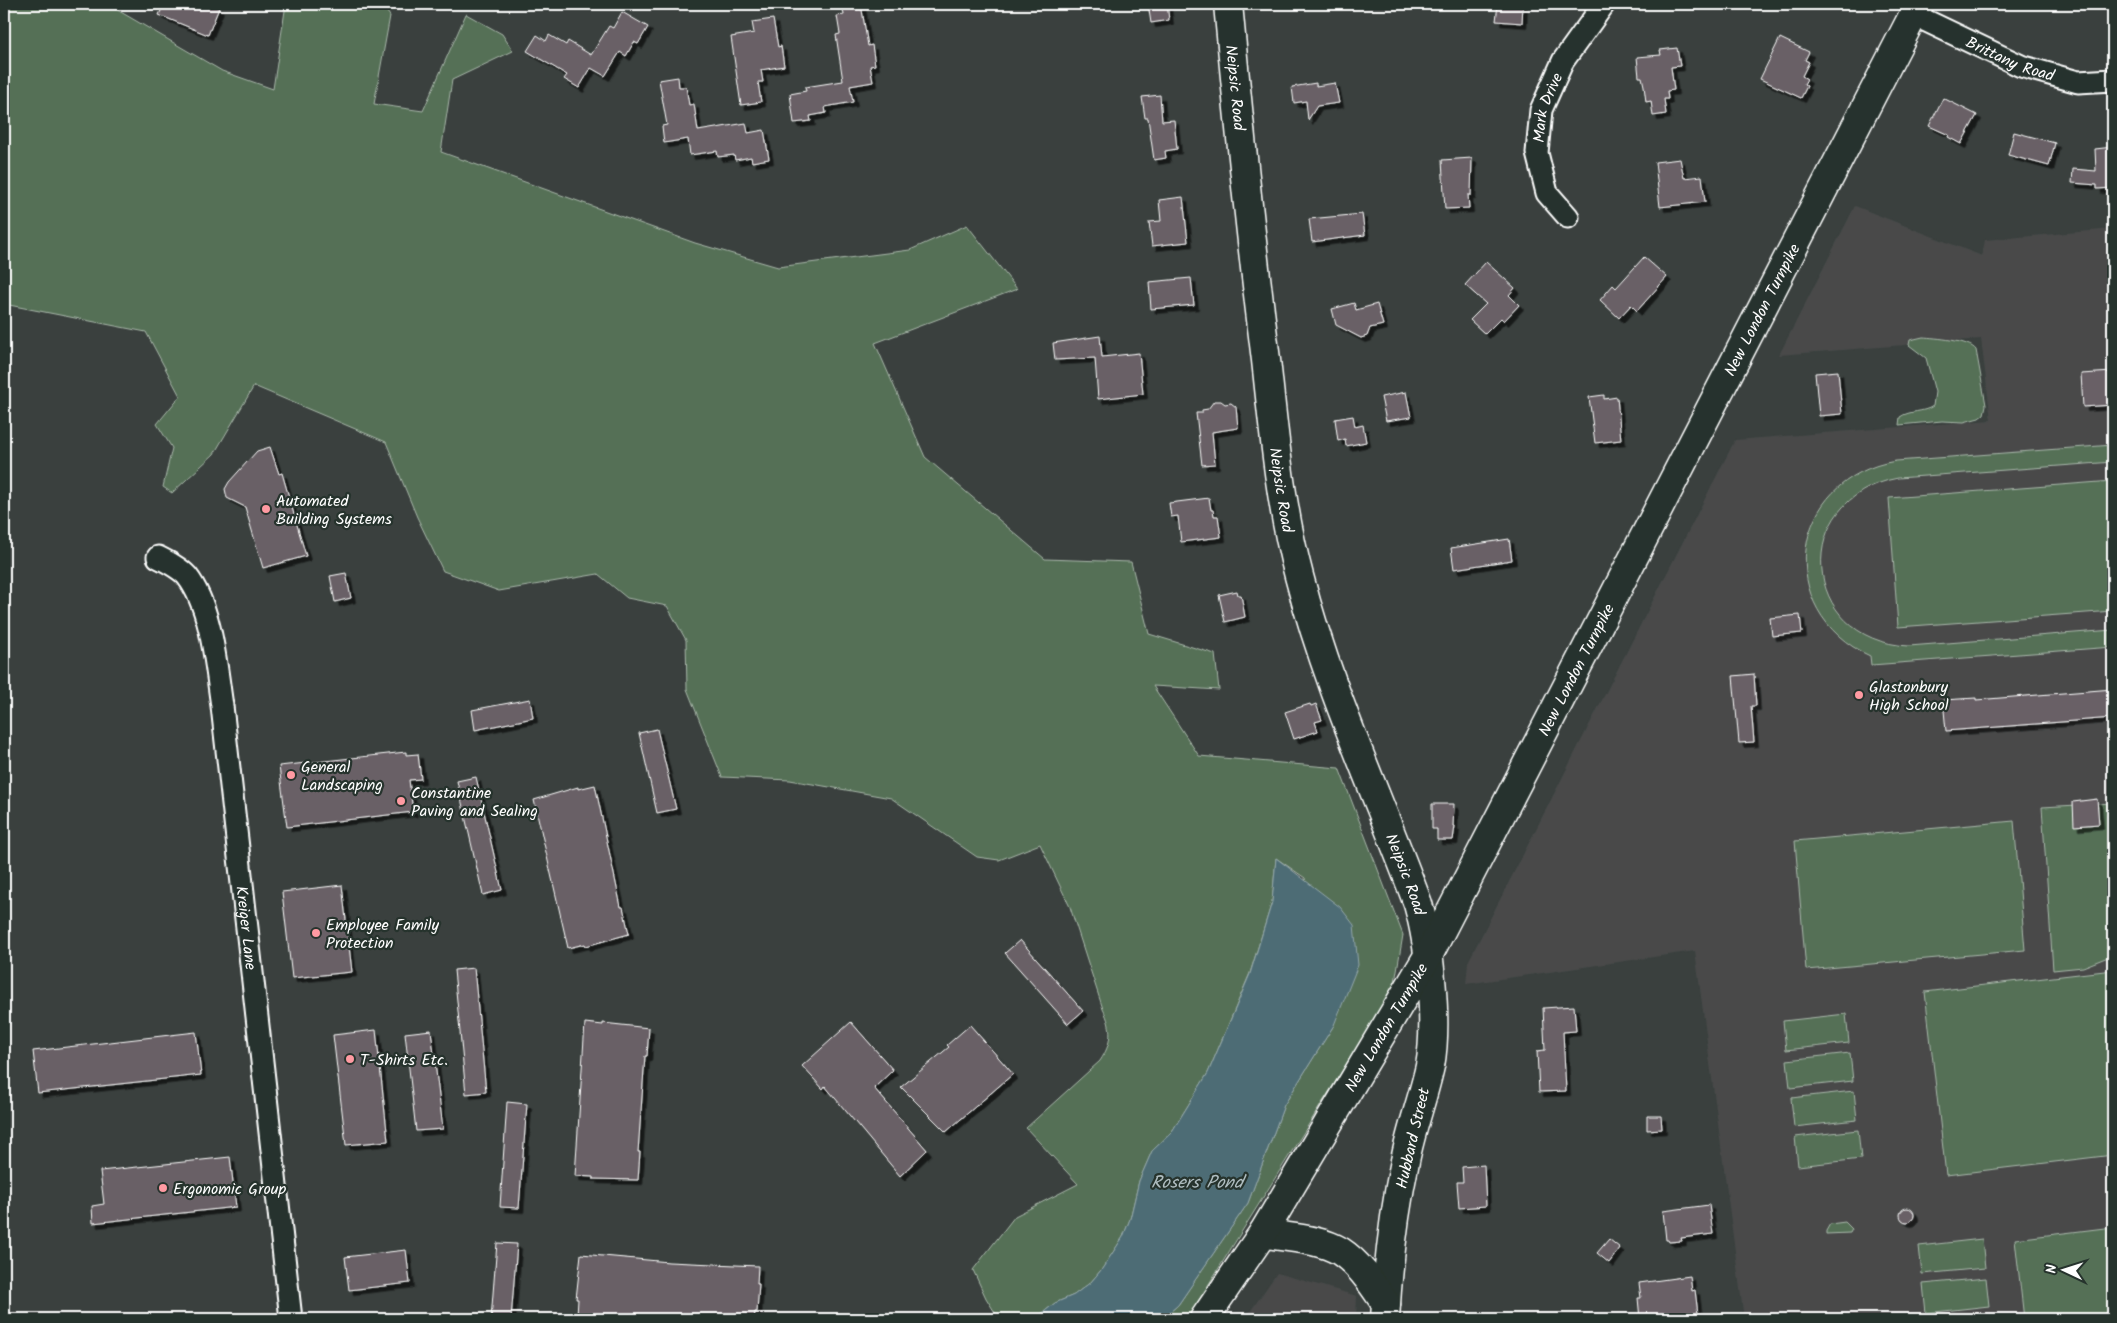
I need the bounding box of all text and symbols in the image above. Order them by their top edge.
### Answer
street label: Brittany Road [1961,30,2058,89]
street label: Neipsic Road [1218,44,1251,133]
street label: Mark Drive [1527,69,1570,144]
street label: New London Turnpike [1718,240,1807,381]
street label: Neipsic Road [1262,446,1300,536]
place label: Automated Building Systems [276,489,392,532]
marker: Automated Building Systems [260,503,272,515]
street label: New London Turnpike [1532,600,1622,741]
place label: Glastonbury High School [1869,675,1949,718]
marker: Glastonbury High School [1853,689,1865,701]
place label: General Landscaping [301,755,383,798]
marker: General Landscaping [285,769,297,781]
place label: Constantine Paving and Sealing [411,781,538,824]
marker: Constantine Paving and Sealing [395,795,407,807]
street label: Neipsic Road [1378,830,1432,919]
street label: Kreiger Lane [228,885,263,971]
place label: Employee Family Protection [326,913,440,956]
marker: Employee Family Protection [310,927,322,939]
street label: New London Turnpike [1339,959,1435,1097]
place label: T-Shirts Etc. [360,1048,448,1073]
marker: T-Shirts Etc. [344,1053,356,1065]
street label: Hubbard Street [1390,1085,1437,1191]
water label: Rosers Pond [1151,1169,1247,1198]
place label: Ergonomic Group [173,1177,286,1202]
marker: Ergonomic Group [157,1182,169,1194]
north arrow [2040,1246,2090,1296]
text: N [2041,1264,2063,1274]

